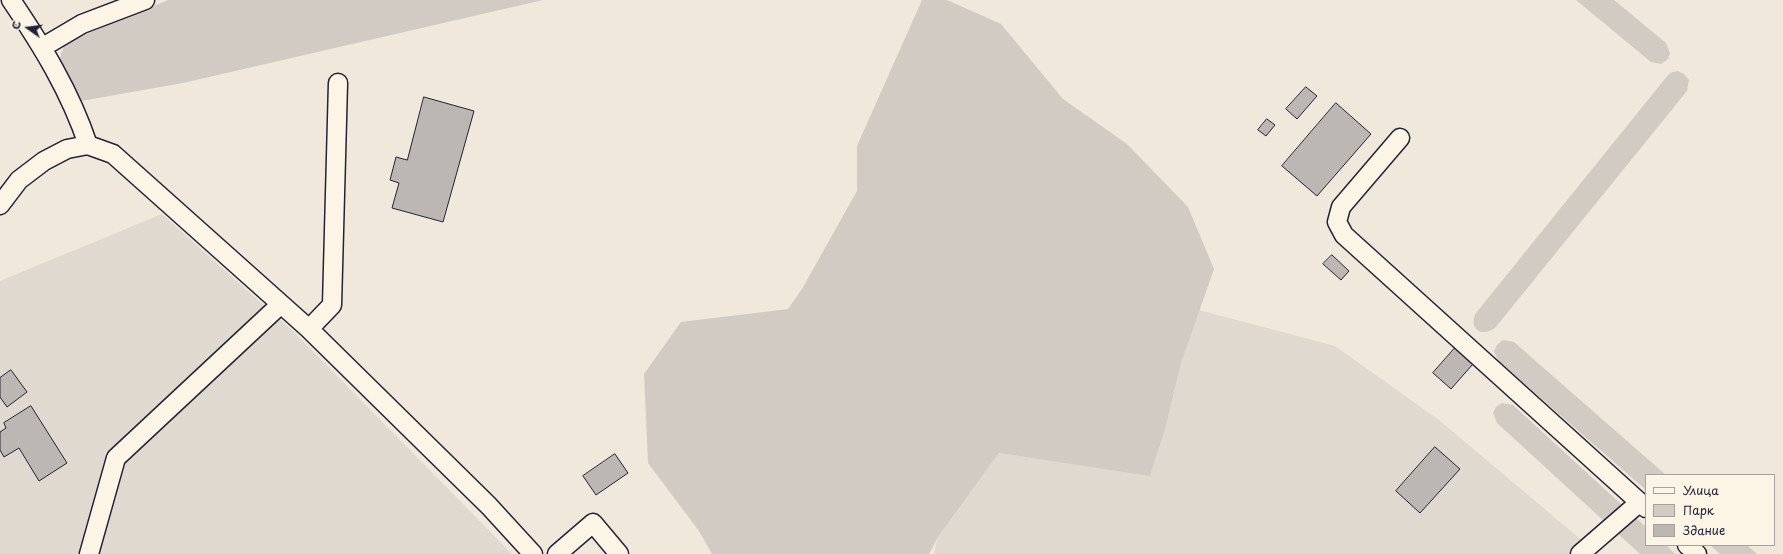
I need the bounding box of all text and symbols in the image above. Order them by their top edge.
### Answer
north arrow [8,8,48,48]
text: С [7,19,25,31]
legend [1645,474,1775,546]
text: Улица [1683,481,1719,499]
text: Парк [1683,501,1714,519]
text: Здание [1683,521,1725,539]

